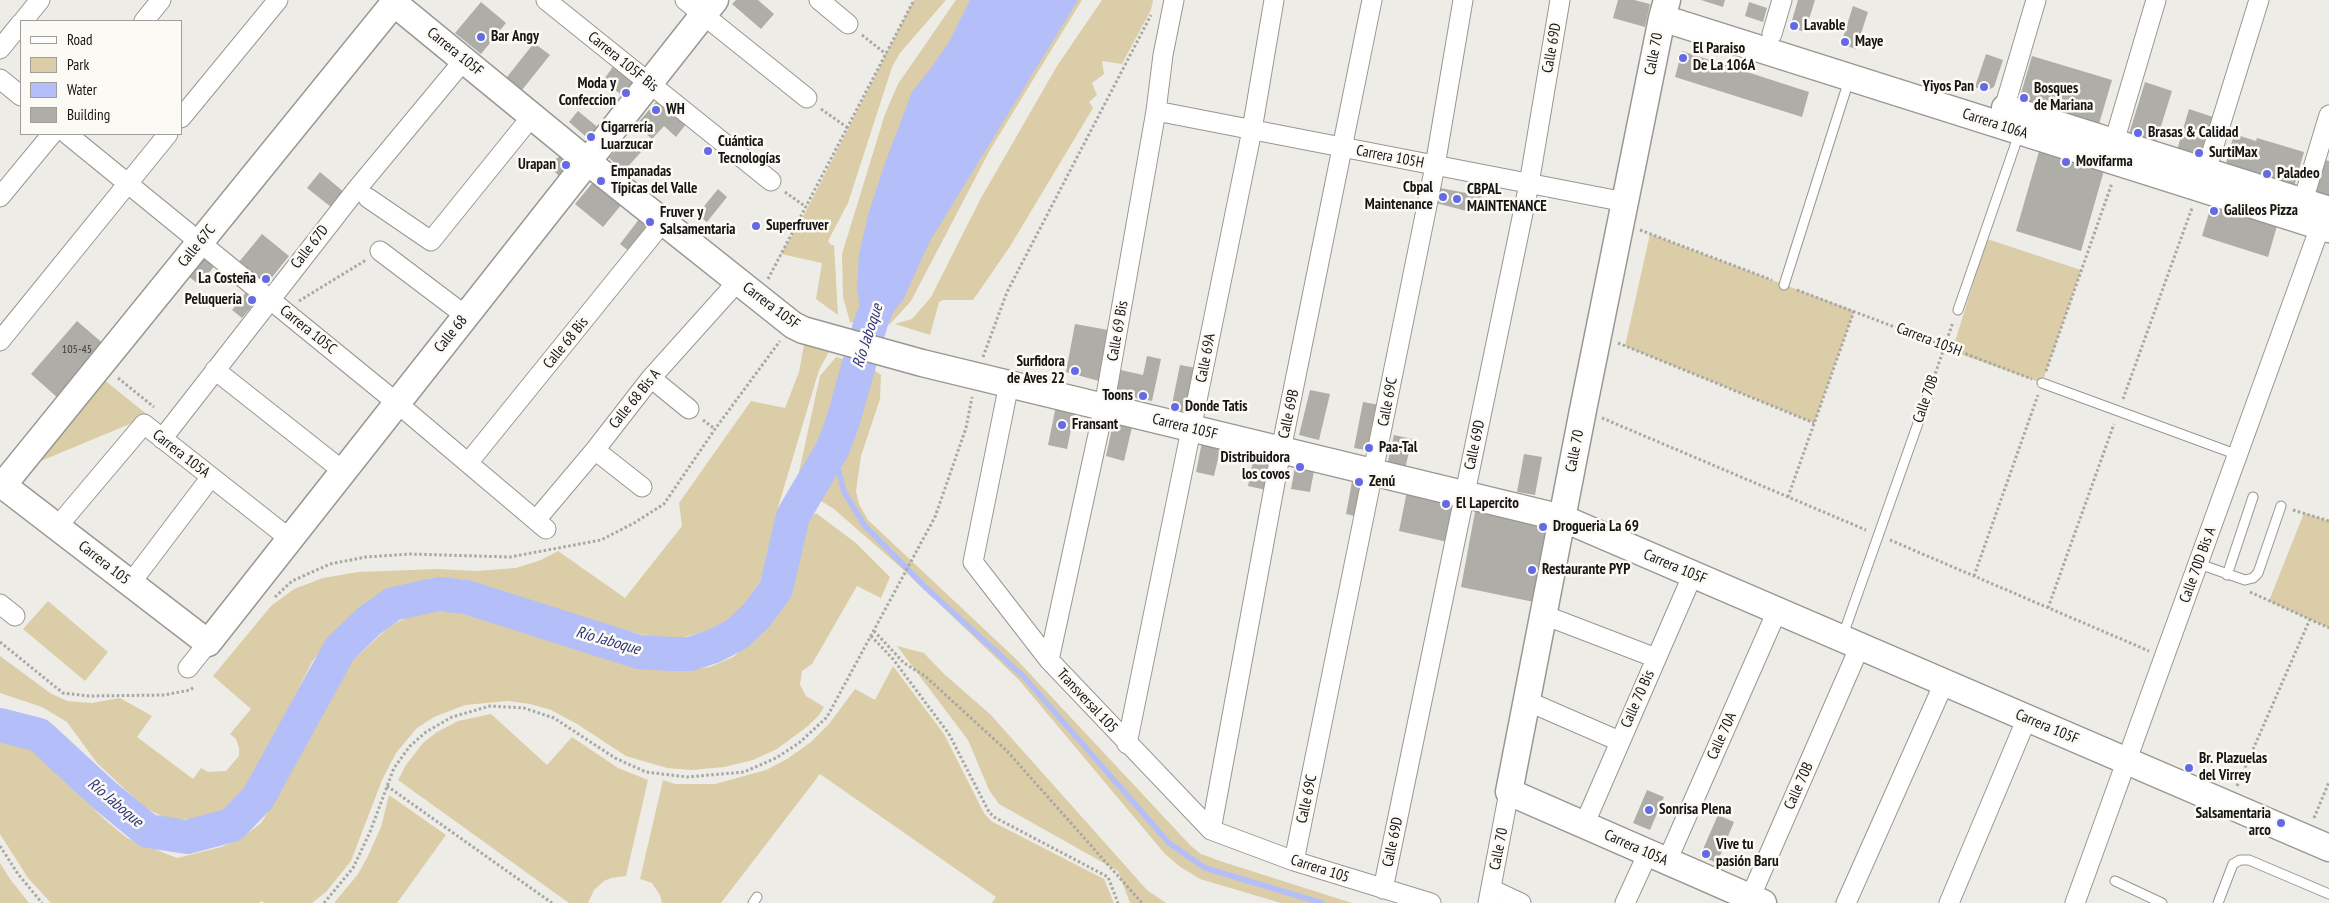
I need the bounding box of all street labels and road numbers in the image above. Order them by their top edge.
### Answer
street label: Calle 69D [1539,22,1565,74]
street label: Carrera 105F [423,24,487,80]
street label: Carrera 105F Bis [584,28,662,96]
street label: Calle 70 [1641,31,1667,77]
street label: Carrera 106A [1960,105,2030,143]
street label: Carrera 105H [1355,142,1425,172]
street label: Calle 67C [174,221,220,271]
street label: Calle 67D [287,222,333,272]
street label: Carrera 105F [739,279,803,333]
street label: Calle 69 Bis [1104,299,1132,363]
street label: Carrera 105C [276,302,340,358]
street label: Calle 68 [431,312,471,356]
street label: Calle 68 Bis [540,314,592,372]
street label: Carrera 105H [1894,319,1964,361]
street label: Calle 69A [1192,332,1220,384]
street label: Calle 68 Bis A [606,366,664,432]
street label: Calle 70B [1909,373,1943,425]
street label: Calle 69C [1374,376,1402,428]
street label: Calle 69B [1275,388,1303,440]
street label: Carrera 105F [1150,410,1220,444]
street label: Calle 69D [1461,418,1489,472]
street label: Carrera 105A [149,426,213,482]
street label: Calle 70 [1562,428,1588,474]
street label: Calle 70D Bis A [2176,525,2220,605]
street label: Carrera 105 [75,537,133,589]
street label: Carrera 105F [1641,546,1709,588]
street label: Transversal 105 [1053,665,1121,737]
street label: Calle 70 Bis [1617,667,1659,731]
street label: Carrera 105F [2013,706,2081,748]
street label: Calle 70A [1704,710,1740,762]
street label: Calle 70B [1781,760,1817,812]
street label: Calle 69C [1293,773,1321,825]
street label: Calle 69D [1379,815,1407,869]
street label: Calle 70 [1486,826,1512,872]
street label: Carrera 105A [1601,826,1671,870]
street label: Carrera 105 [1288,851,1352,887]

